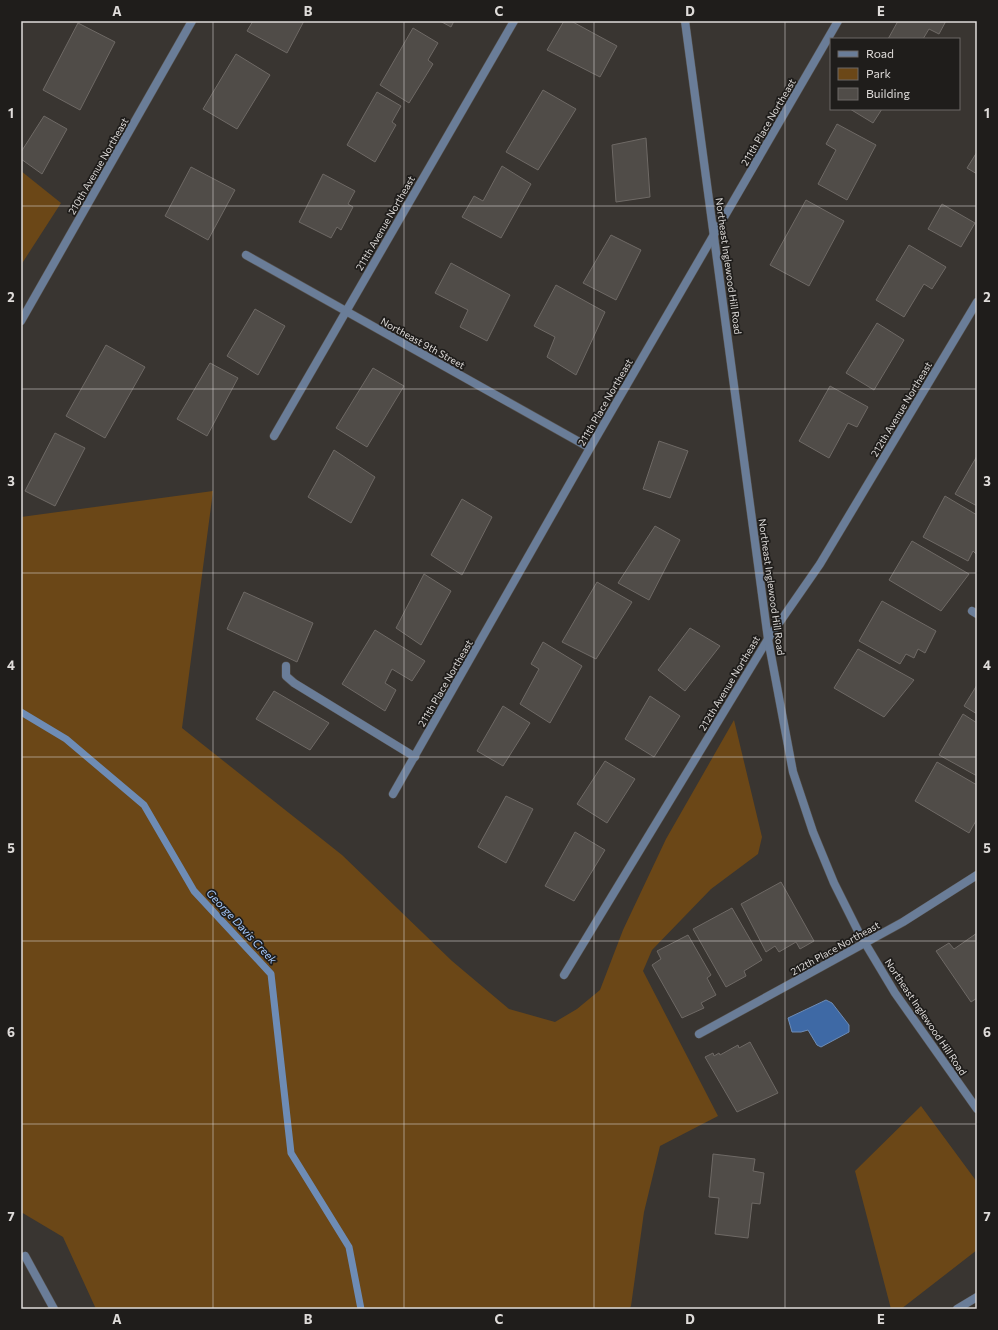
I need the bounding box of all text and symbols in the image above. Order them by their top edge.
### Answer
text: A [112,3,122,19]
text: B [304,3,313,19]
text: C [495,3,504,19]
text: D [685,3,695,19]
text: E [877,3,885,19]
legend [830,38,960,110]
text: Road [866,46,894,60]
text: Park [866,66,892,80]
street label: 211th Place Northeast [738,76,798,168]
text: Building [866,86,910,100]
text: 1 [8,105,14,121]
text: 1 [984,105,990,121]
street label: 210th Avenue Northeast [65,115,131,217]
street label: 211th Avenue Northeast [353,173,417,273]
street label: Northeast Inglewood Hill Road [713,197,745,335]
text: 2 [7,289,15,305]
text: 2 [983,289,991,305]
street label: Northeast 9th Street [379,315,467,371]
street label: 211th Place Northeast [575,356,635,448]
street label: 212th Avenue Northeast [868,359,934,459]
text: 3 [7,473,15,489]
text: 3 [983,473,991,489]
street label: Northeast Inglewood Hill Road [756,518,788,656]
street label: 212th Avenue Northeast [696,633,762,733]
street label: 211th Place Northeast [415,637,475,729]
text: 4 [7,657,15,673]
text: 4 [983,657,991,673]
text: 5 [7,840,15,856]
text: 5 [983,840,991,856]
water label: George Davis Creek [204,886,281,967]
street label: 212th Place Northeast [788,919,882,977]
street label: Northeast Inglewood Hill Road [882,956,970,1078]
text: 6 [7,1024,15,1040]
text: 6 [983,1024,991,1040]
text: 7 [7,1208,15,1224]
text: 7 [983,1208,991,1224]
text: A [112,1311,122,1327]
text: B [304,1311,313,1327]
text: C [495,1311,504,1327]
text: D [685,1311,695,1327]
text: E [877,1311,885,1327]

